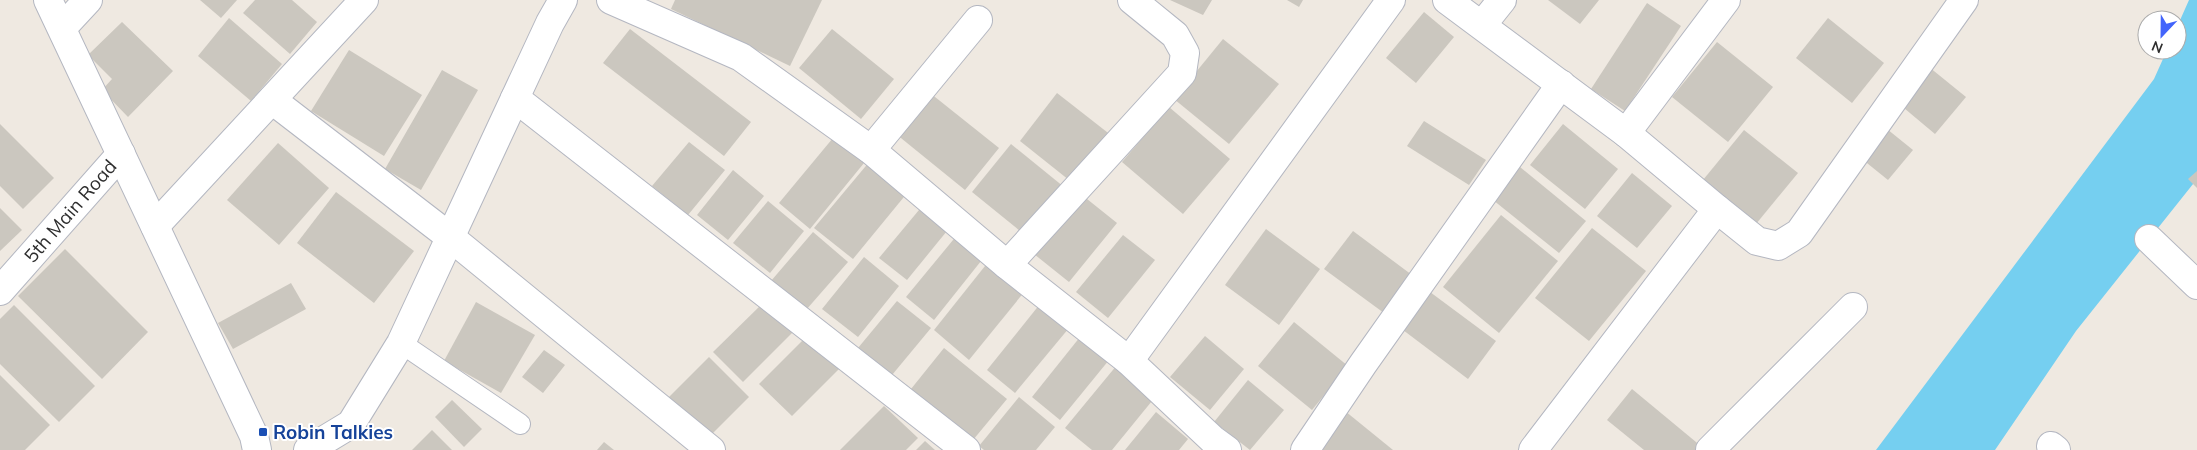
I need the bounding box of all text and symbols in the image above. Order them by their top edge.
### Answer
north arrow [2137,10,2187,60]
text: N [2149,37,2165,57]
street label: 5th Main Road [19,154,121,268]
place label: Robin Talkies [273,420,393,444]
marker: Robin Talkies [257,426,269,438]

